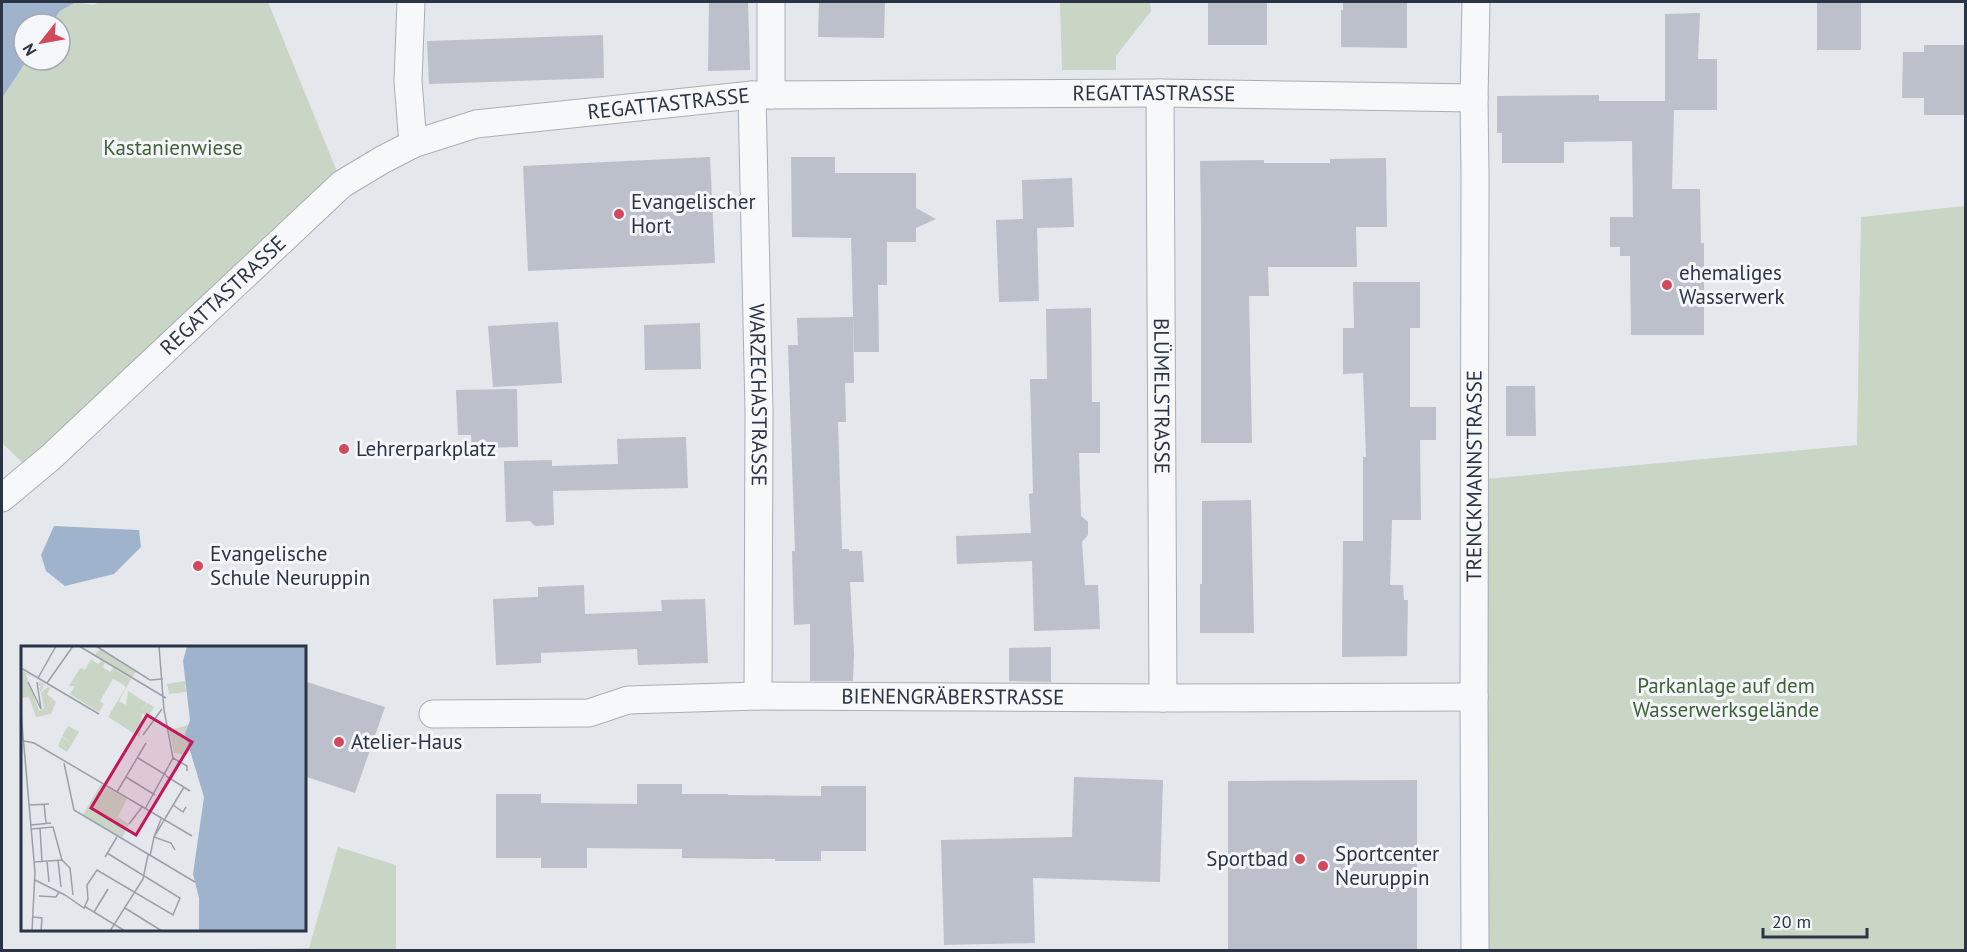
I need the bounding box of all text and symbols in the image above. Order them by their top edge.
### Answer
north arrow [12,12,72,72]
text: N [18,40,40,59]
street label: REGATTASTRASSE [1072,79,1236,107]
street label: REGATTASTRASSE [586,81,751,125]
park label: Kastanienwiese [103,134,243,161]
place label: Evangelischer Hort [631,188,756,239]
marker: Evangelischer Hort [612,207,626,221]
street label: REGATTASTRASSE [154,230,291,361]
place label: ehemaliges Wasserwerk [1679,259,1785,310]
marker: ehemaliges Wasserwerk [1660,278,1674,292]
street label: WARZECHASTRASSE [744,303,773,486]
street label: BLÜMELSTRASSE [1148,318,1176,474]
street label: TRENCKMANNSTRASSE [1460,370,1488,582]
place label: Lehrerparkplatz [356,435,496,462]
marker: Lehrerparkplatz [337,442,351,456]
place label: Evangelische Schule Neuruppin [210,540,370,591]
marker: Evangelische Schule Neuruppin [191,559,205,573]
inset map [21,646,306,931]
park label: Parkanlage auf dem Wasserwerksgelände [1633,672,1819,723]
street label: BIENENGRÄBERSTRASSE [841,682,1064,711]
place label: Atelier-Haus [351,728,462,755]
marker: Atelier-Haus [332,735,346,749]
place label: Sportcenter Neuruppin [1335,840,1439,891]
place label: Sportbad [1206,845,1288,872]
marker: Sportbad [1293,852,1307,866]
marker: Sportcenter Neuruppin [1316,859,1330,873]
scale bar [1763,901,1866,939]
text: 20 m [1772,910,1811,933]

